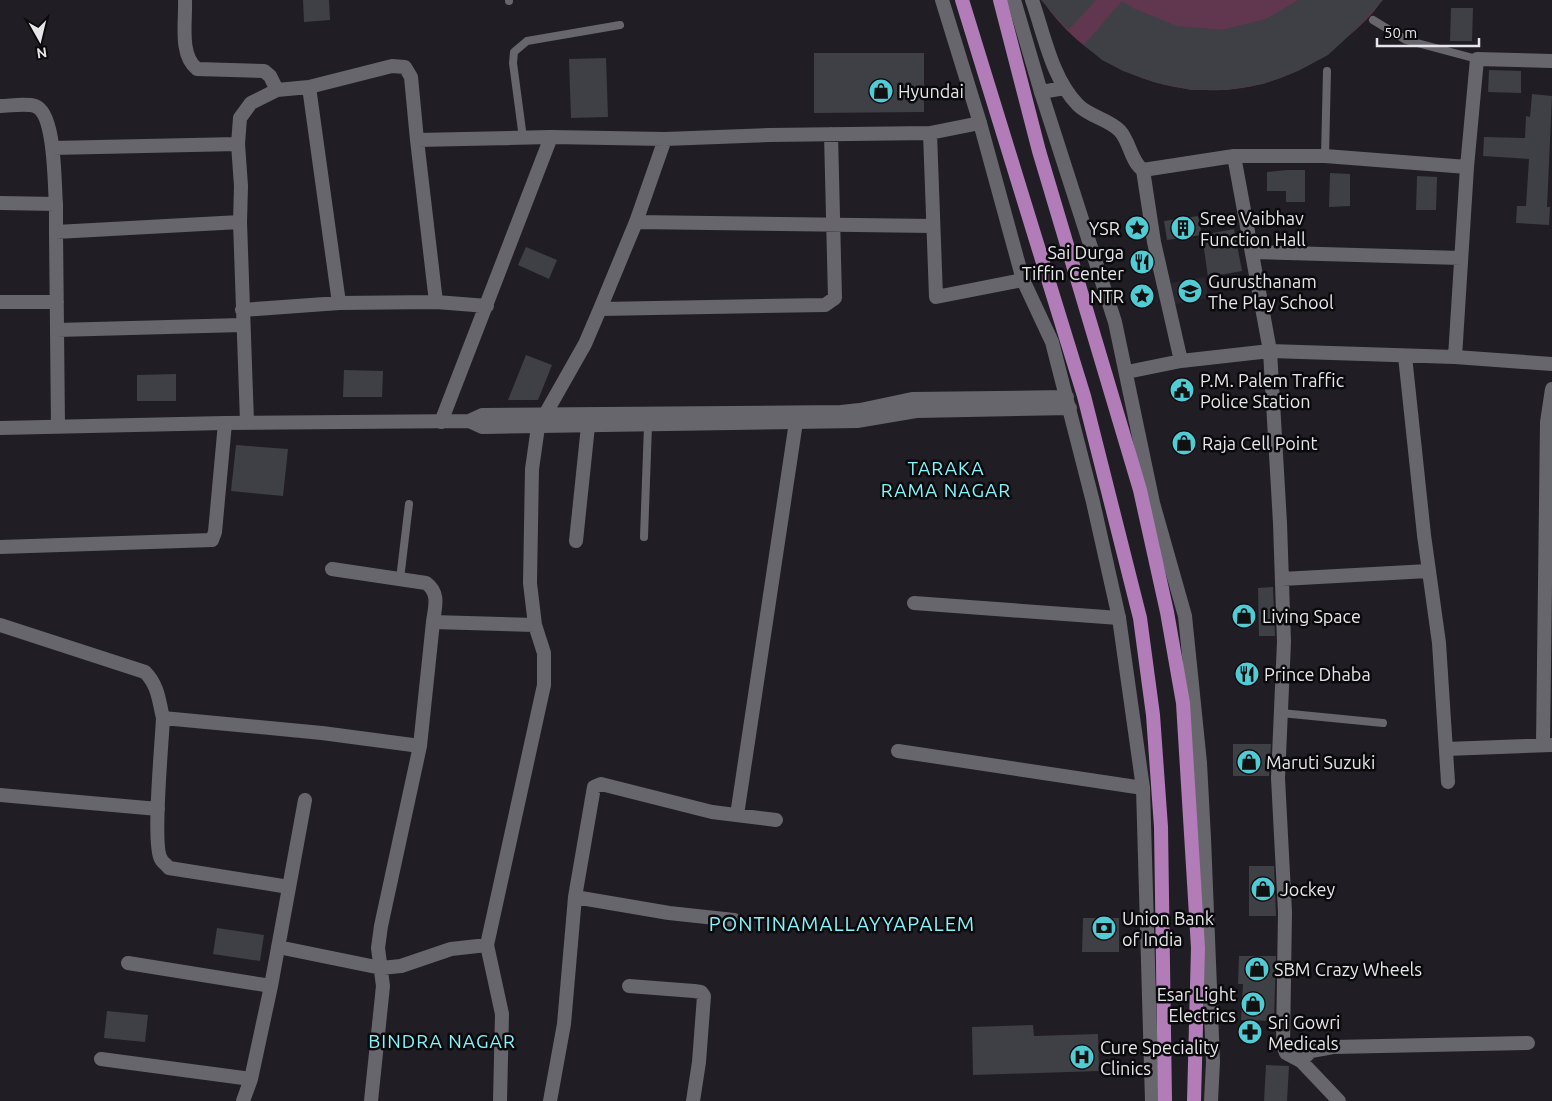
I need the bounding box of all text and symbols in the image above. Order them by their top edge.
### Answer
north arrow [15,15,65,65]
scale bar [1377,15,1480,47]
text: 50 m [1384,24,1417,41]
text: N [36,44,48,62]
shop icon: Hyundai [868,78,894,104]
place label: Hyundai [898,81,964,101]
place label: Sree Vaibhav Function Hall [1200,208,1306,249]
place icon: YSR [1124,215,1150,241]
building icon: Sree Vaibhav Function Hall [1170,215,1196,241]
place label: YSR [1089,218,1120,238]
place label: Sai Durga Tiffin Center [1022,242,1124,283]
restaurant icon: Sai Durga Tiffin Center [1129,249,1155,275]
place label: Gurusthanam The Play School [1208,271,1334,312]
school or university icon: Gurusthanam The Play School [1177,278,1203,304]
place icon: NTR [1129,283,1155,309]
place label: NTR [1090,286,1124,306]
place label: P.M. Palem Traffic Police Station [1200,370,1344,411]
public building icon: P.M. Palem Traffic Police Station [1169,377,1195,403]
shop icon: Raja Cell Point [1171,430,1197,456]
place label: Raja Cell Point [1202,433,1318,453]
district label: TARAKA RAMA NAGAR [881,457,1011,501]
shop icon: Living Space [1231,603,1257,629]
place label: Living Space [1262,606,1361,626]
restaurant icon: Prince Dhaba [1234,661,1260,687]
place label: Prince Dhaba [1264,664,1371,684]
shop icon: Maruti Suzuki [1236,749,1262,775]
place label: Maruti Suzuki [1266,752,1375,772]
shop icon: Jockey [1250,876,1276,902]
place label: Jockey [1280,879,1335,899]
place label: Union Bank of India [1122,908,1214,949]
district label: PONTINAMALLAYYAPALEM [709,912,975,935]
bank icon: Union Bank of India [1091,915,1117,941]
shop icon: SBM Crazy Wheels [1244,956,1270,982]
place label: SBM Crazy Wheels [1274,959,1422,979]
place label: Esar Light Electrics [1157,984,1236,1025]
shop icon: Esar Light Electrics [1240,991,1266,1017]
place label: Sri Gowri Medicals [1268,1012,1340,1053]
pharmacy icon: Sri Gowri Medicals [1237,1019,1263,1045]
district label: BINDRA NAGAR [368,1030,516,1052]
place label: Cure Speciality Clinics [1100,1037,1219,1078]
hospital icon: Cure Speciality Clinics [1069,1044,1095,1070]

